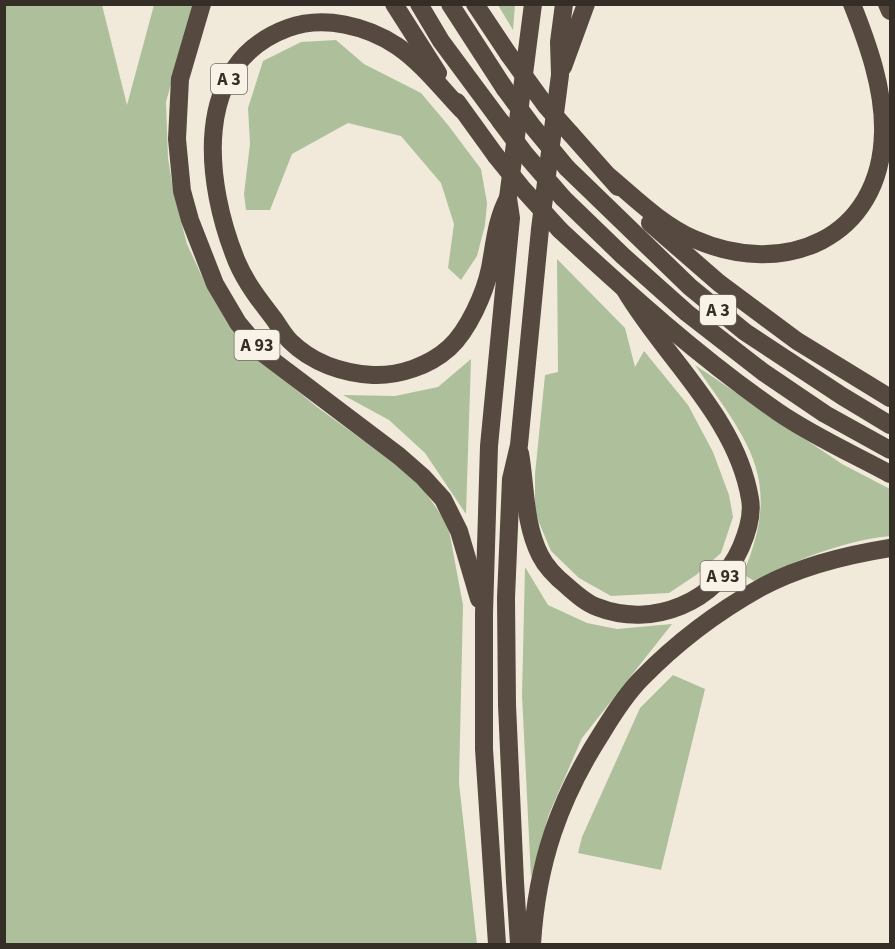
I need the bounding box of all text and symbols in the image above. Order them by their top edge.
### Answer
road number: A 3 [211,64,247,94]
road number: A 3 [700,295,736,325]
road number: A 93 [234,330,280,360]
road number: A 93 [700,561,746,591]

